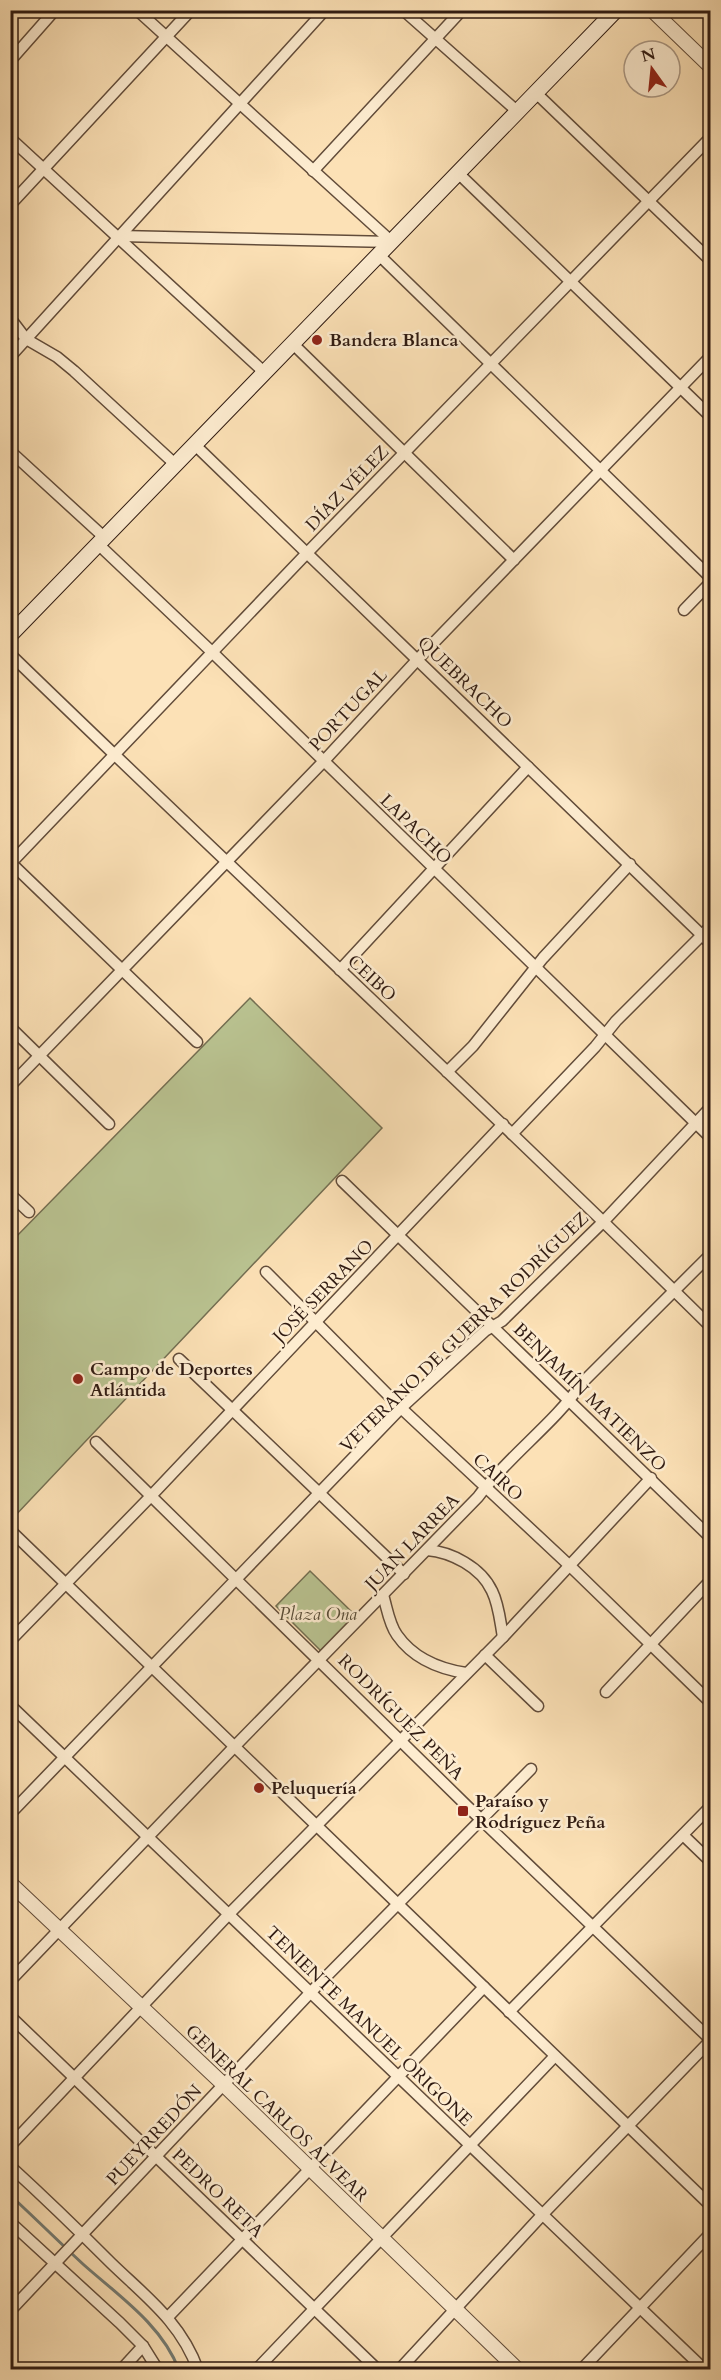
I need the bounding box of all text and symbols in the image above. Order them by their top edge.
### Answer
north arrow [622,39,682,99]
text: N [639,43,658,68]
place label: Bandera Blanca [329,328,458,353]
marker: Bandera Blanca [310,333,324,347]
street label: DÍAZ VÉLEZ [300,440,395,537]
street label: QUEBRACHO [412,631,518,734]
street label: PORTUGAL [304,664,393,757]
street label: LAPACHO [374,789,457,870]
street label: CEIBO [342,949,402,1008]
street label: VETERANO DE GUERRA RODRÍGUEZ [334,1206,594,1458]
street label: JOSÉ SERRANO [265,1234,379,1351]
street label: BENJAMÍN MATIENZO [507,1317,672,1477]
place label: Campo de Deportes Atlántida [90,1357,253,1403]
marker: Campo de Deportes Atlántida [71,1372,85,1386]
street label: CAIRO [467,1448,528,1507]
street label: JUAN LARREA [357,1488,465,1599]
park label: Plaza Ona [279,1602,357,1627]
street label: RODRÍGUEZ PEÑA [332,1649,469,1786]
place label: Peluquería [271,1776,357,1801]
marker: Peluquería [252,1781,266,1795]
place label: Paraíso y Rodríguez Peña [475,1789,605,1835]
marker: Paraíso y Rodríguez Peña [456,1804,470,1818]
street label: TENIENTE MANUEL ORIGONE [260,1921,478,2132]
street label: GENERAL CARLOS ALVEAR [180,2019,374,2208]
street label: PUEYRREDÓN [101,2079,208,2191]
street label: PEDRO RETA [166,2143,269,2244]

